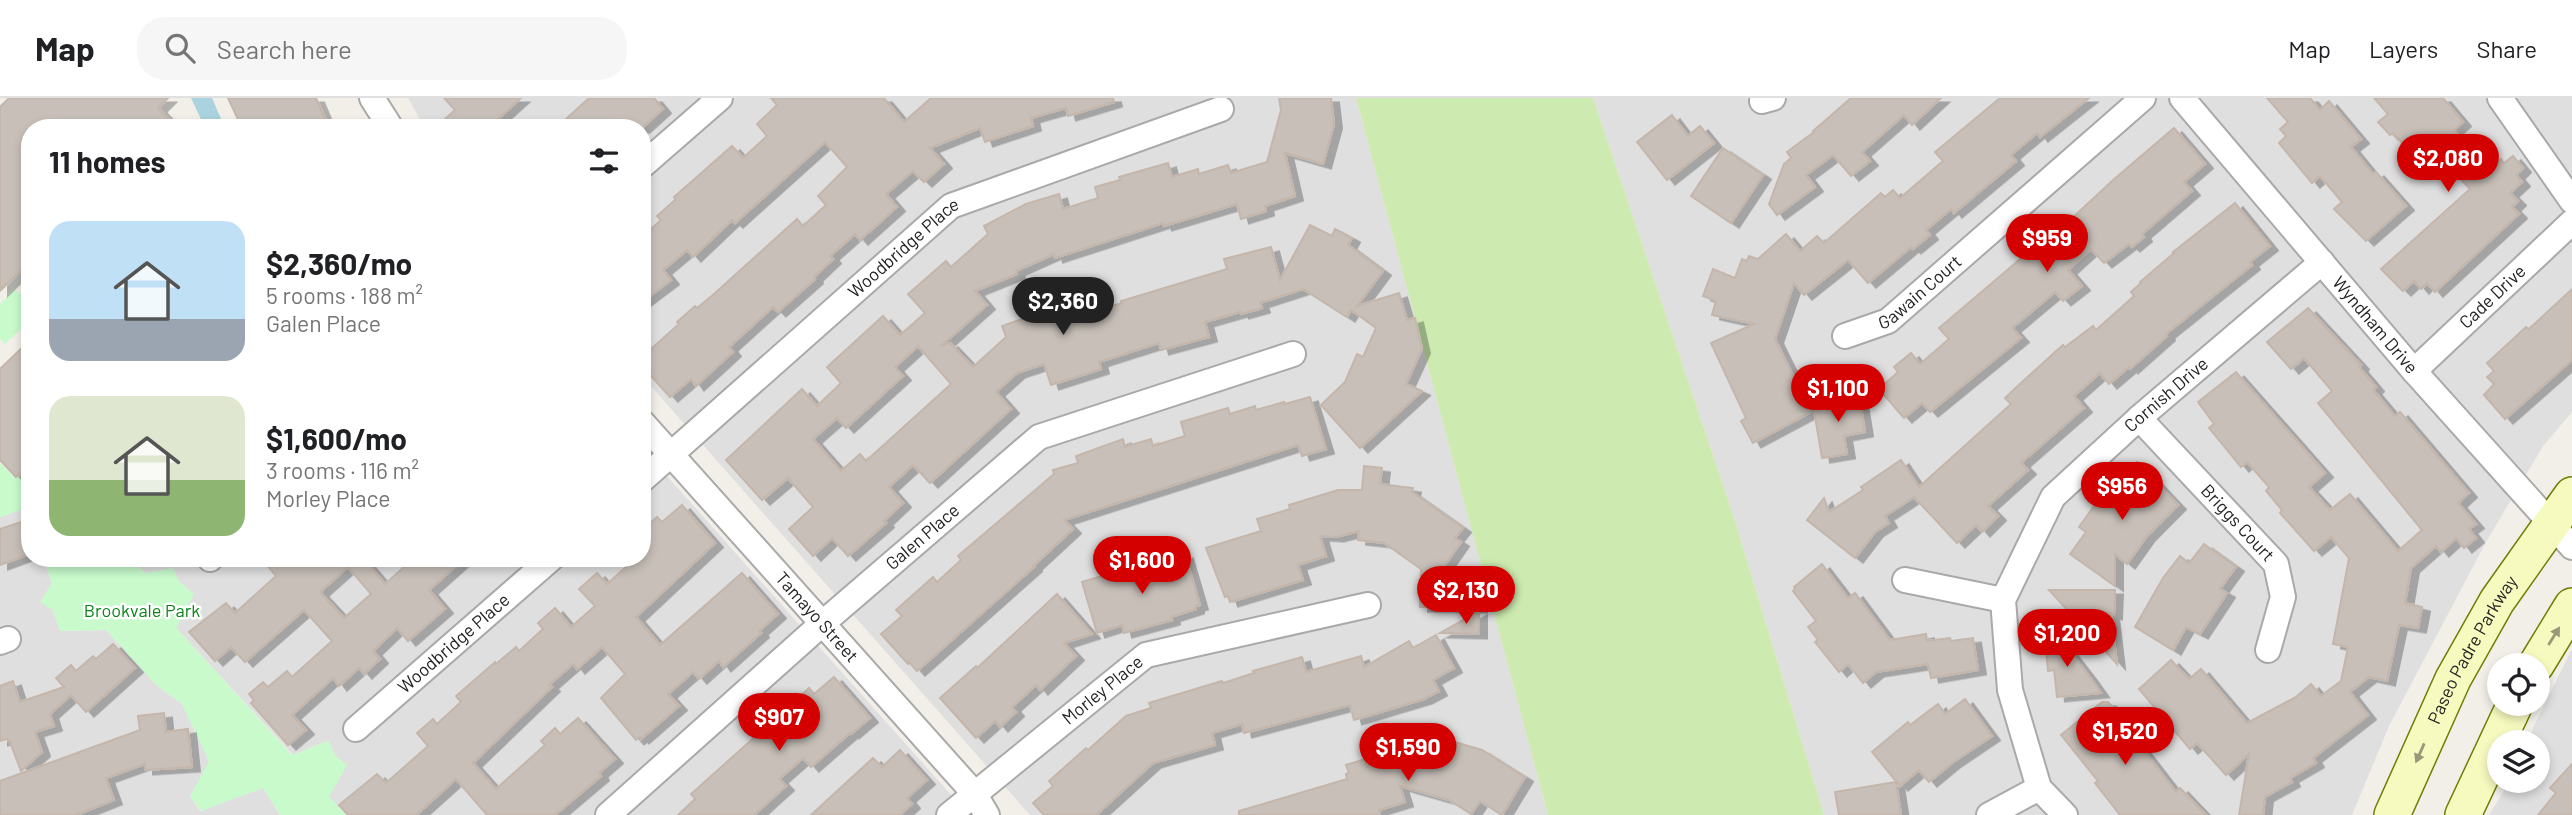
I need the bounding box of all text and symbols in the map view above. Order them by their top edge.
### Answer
search box [137,17,627,80]
text: Map [35,28,95,68]
icon: search [161,29,199,67]
text: Search here [217,33,352,64]
text: Map [2288,34,2331,63]
text: Layers [2369,34,2438,63]
text: Share [2476,34,2537,63]
pin: $2,080 [2391,134,2505,194]
icon: filters [585,142,623,180]
text: 11 homes [49,143,166,179]
text: $2,080 [2413,143,2483,171]
street label: Woodbridge Place [843,192,961,302]
pin: $959 [2006,214,2088,274]
text: $959 [2022,223,2072,251]
text: $2,360/mo [266,245,412,281]
icon: home [105,249,189,333]
street label: Gawain Court [1875,250,1966,334]
street label: Cade Drive [2454,260,2530,333]
street label: Wyndham Drive [2328,271,2423,378]
pin: $2,360 [1006,278,1120,337]
text: 5 rooms · 188 m² [266,281,423,309]
text: $2,360 [1028,286,1098,314]
text: Galen Place [266,309,381,337]
street label: Cornish Drive [2119,352,2212,436]
pin: $1,100 [1781,364,1895,424]
text: $1,100 [1807,373,1869,401]
text: $1,600/mo [266,420,407,456]
icon: home [105,424,189,508]
text: 3 rooms · 116 m² [266,456,419,484]
pin: $956 [2081,462,2163,522]
text: $956 [2097,471,2147,499]
street label: Briggs Court [2197,479,2280,565]
text: Morley Place [266,484,391,512]
street label: Galen Place [881,499,963,574]
pin: $1,600 [1085,536,1199,596]
text: $1,600 [1109,545,1175,573]
pin: $2,130 [1409,566,1523,626]
street label: Tamayo Street [771,567,864,666]
street label: Paseo Padre Parkway [2422,571,2522,727]
text: $2,130 [1433,575,1499,603]
street label: Woodbridge Place [393,588,514,697]
park label: Brookvale Park [84,599,200,621]
pin: $1,200 [2010,610,2124,669]
text: $1,200 [2034,618,2100,646]
one-way arrow [2547,626,2560,645]
street label: Morley Place [1057,650,1147,729]
map controls [2487,653,2550,793]
button: locate [2487,653,2550,716]
pin: $907 [738,694,820,753]
text: $907 [754,702,804,730]
pin: $1,520 [2068,708,2182,767]
text: $1,520 [2092,716,2158,744]
pin: $1,590 [1351,724,1465,783]
button: layers [2487,730,2550,793]
text: $1,590 [1375,732,1441,760]
one-way arrow [2414,743,2426,763]

